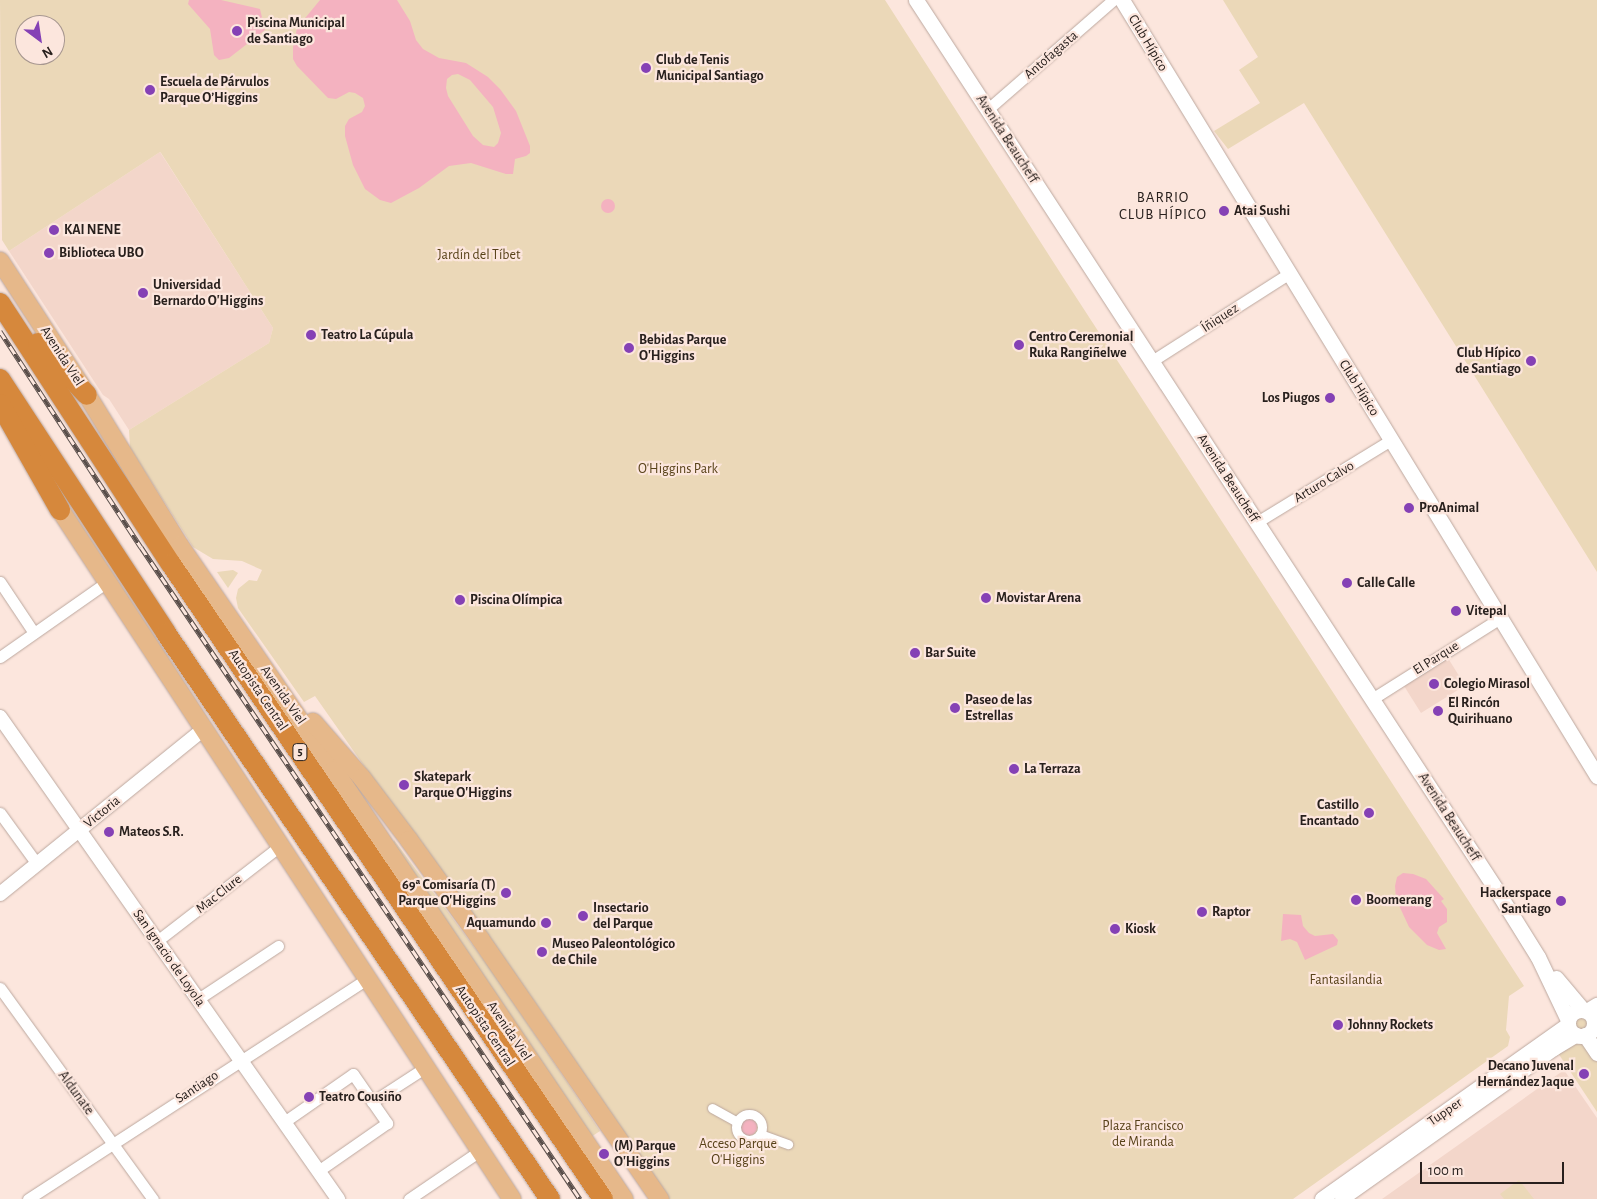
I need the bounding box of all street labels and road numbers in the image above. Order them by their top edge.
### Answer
street label: Club Hípico [1125,12,1171,74]
street label: Antofagasta [1021,27,1081,83]
street label: Avenida Beaucheff [972,92,1042,186]
street label: Íñiquez [1198,300,1242,336]
street label: Avenida Viel [36,323,88,389]
street label: Club Hípico [1335,357,1383,419]
street label: Avenida Beaucheff [1193,431,1263,525]
street label: Arturo Calvo [1291,457,1357,507]
street label: El Parque [1410,637,1462,679]
street label: Autopista Central [225,646,291,734]
street label: Avenida Viel [257,662,309,728]
road number: 5 [291,742,309,762]
street label: Avenida Beaucheff [1414,770,1484,864]
street label: Victoria [80,792,124,832]
street label: Mac Clure [193,871,245,917]
street label: San Ignacio de Loyola [129,906,209,1010]
street label: Autopista Central [452,982,518,1070]
street label: Avenida Viel [483,998,535,1064]
street label: Santiago [172,1067,222,1107]
street label: Aldunate [54,1068,98,1118]
street label: Tupper [1425,1094,1465,1130]

